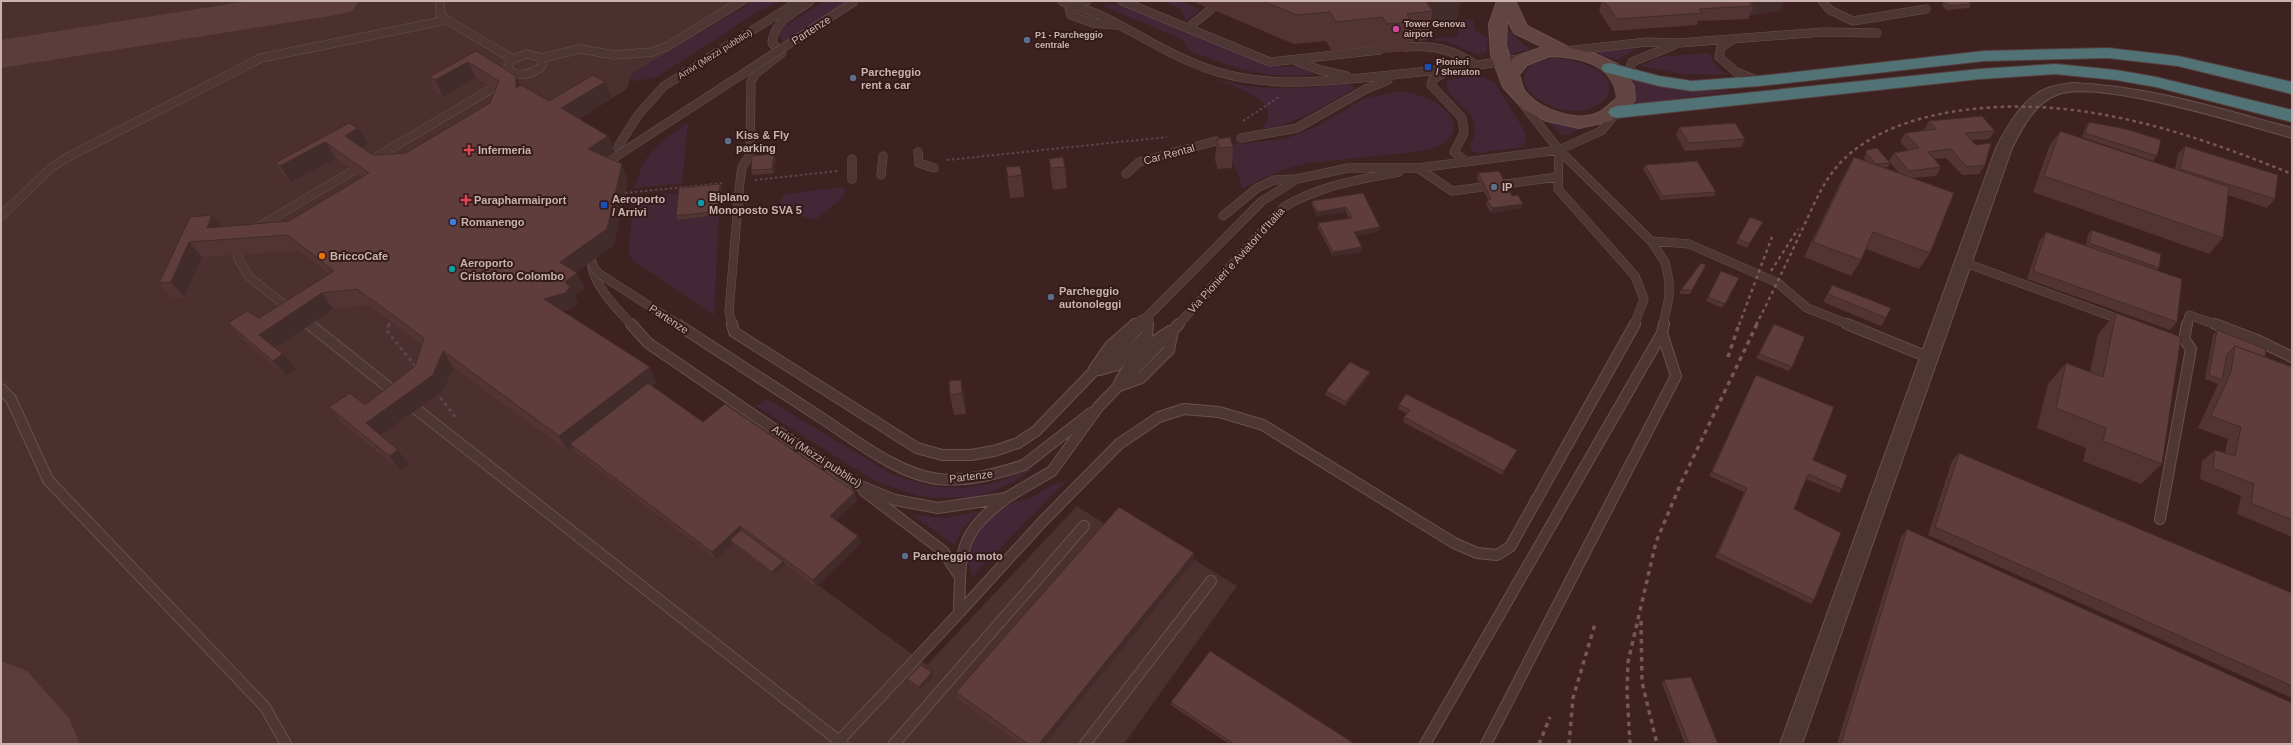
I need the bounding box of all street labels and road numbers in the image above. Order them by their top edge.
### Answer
street label: Partenze [789,13,833,47]
street label: Arrivi (Mezzi pubblici) [676,27,754,81]
street label: Car Rental [1142,141,1196,167]
street label: Via Pionieri e Aviatori d'Italia [1185,204,1287,315]
street label: Partenze [647,302,691,336]
street label: Arrivi (Mezzi pubblici) [770,423,864,489]
street label: Partenze [948,467,994,485]

